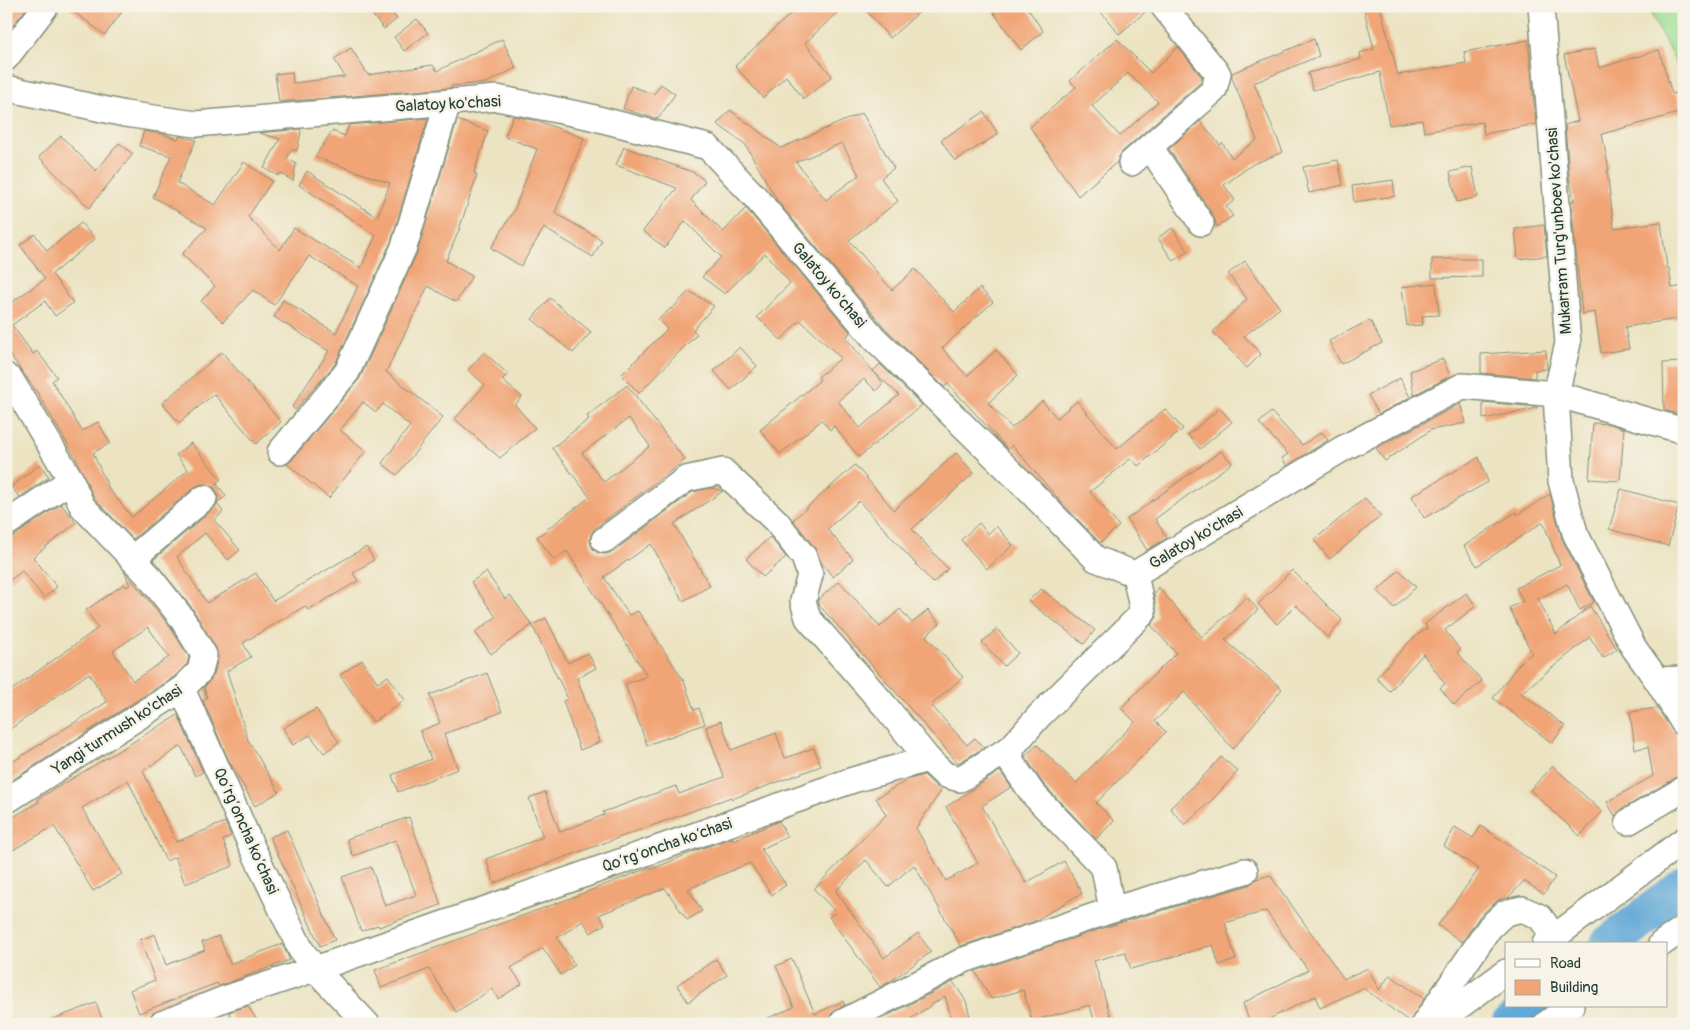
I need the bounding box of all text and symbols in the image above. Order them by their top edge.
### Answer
street label: Galatoy ko'chasi [395,91,501,117]
street label: Mukarram Turg'unboev ko'chasi [1542,127,1576,335]
street label: Galatoy ko'chasi [787,238,871,332]
street label: Galatoy ko'chasi [1146,502,1247,574]
street label: Yangi turmush ko'chasi [47,680,186,780]
street label: Qo‘rg‘oncha ko‘chasi [209,765,283,897]
street label: Qo‘rg‘oncha ko‘chasi [599,813,735,877]
legend [1505,942,1668,1008]
text: Road [1550,954,1581,973]
text: Building [1550,978,1598,997]

